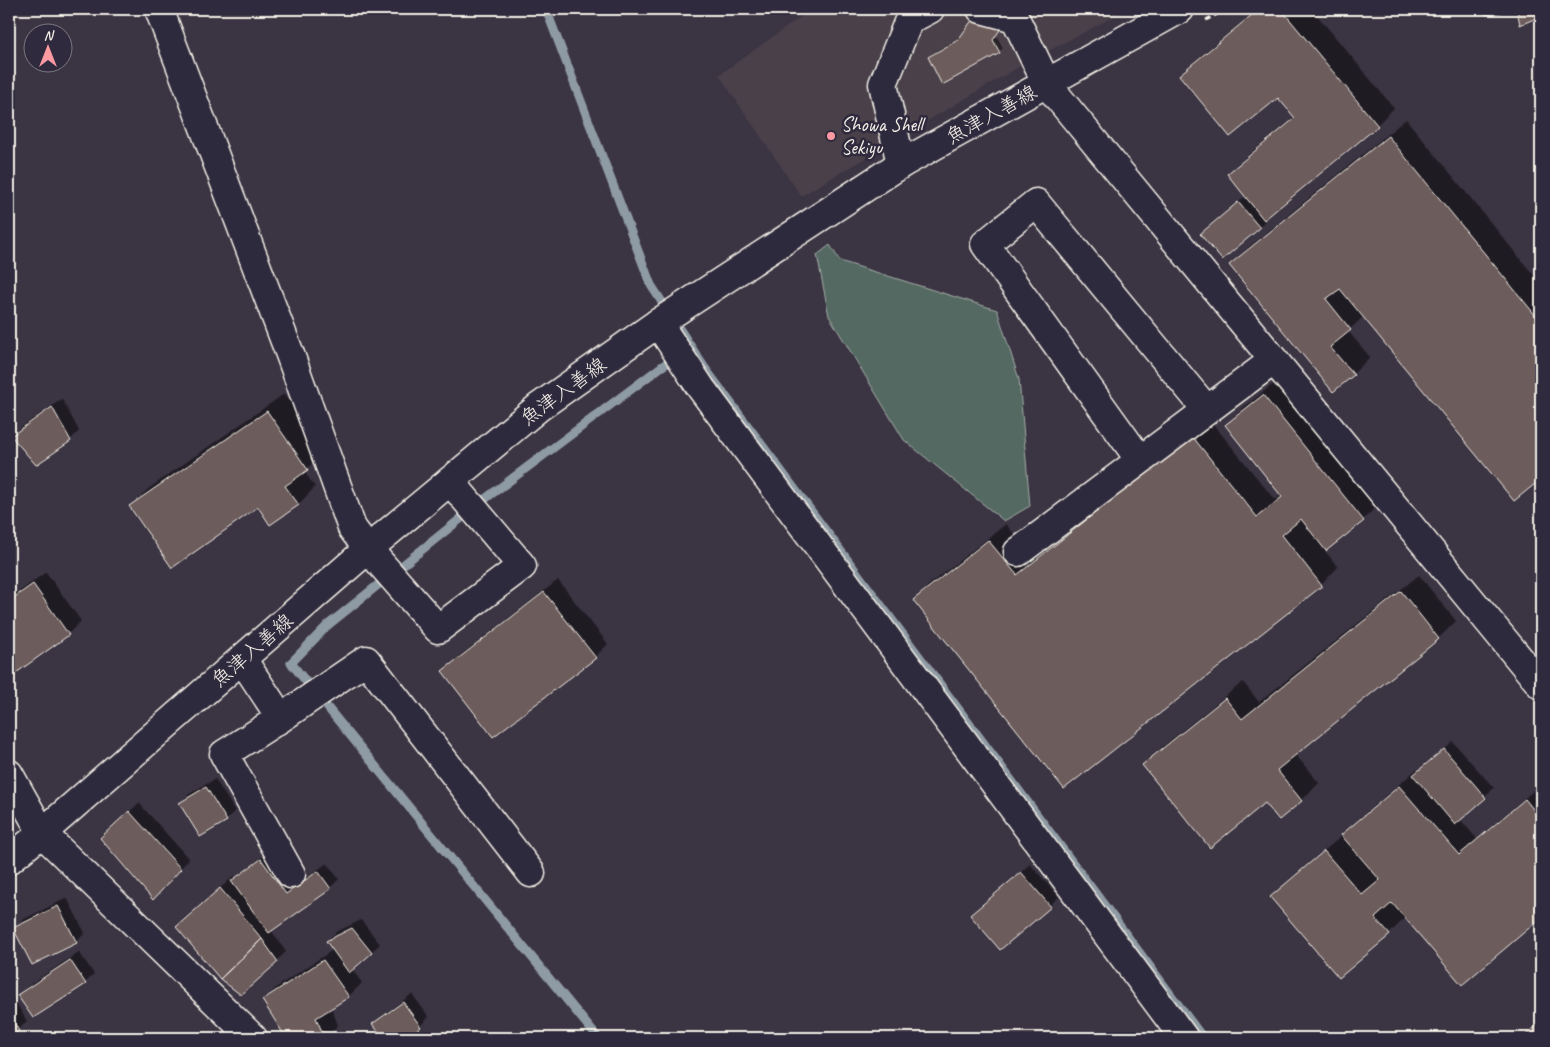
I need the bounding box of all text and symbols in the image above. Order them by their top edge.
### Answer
north arrow [22,22,72,72]
text: N [44,27,55,44]
street label: 魚津入善線 [941,79,1041,150]
place label: Showa Shell Sekiyu [841,112,926,160]
marker: Showa Shell Sekiyu [825,130,837,142]
street label: 魚津入善線 [515,352,611,431]
street label: 魚津入善線 [206,608,298,693]

